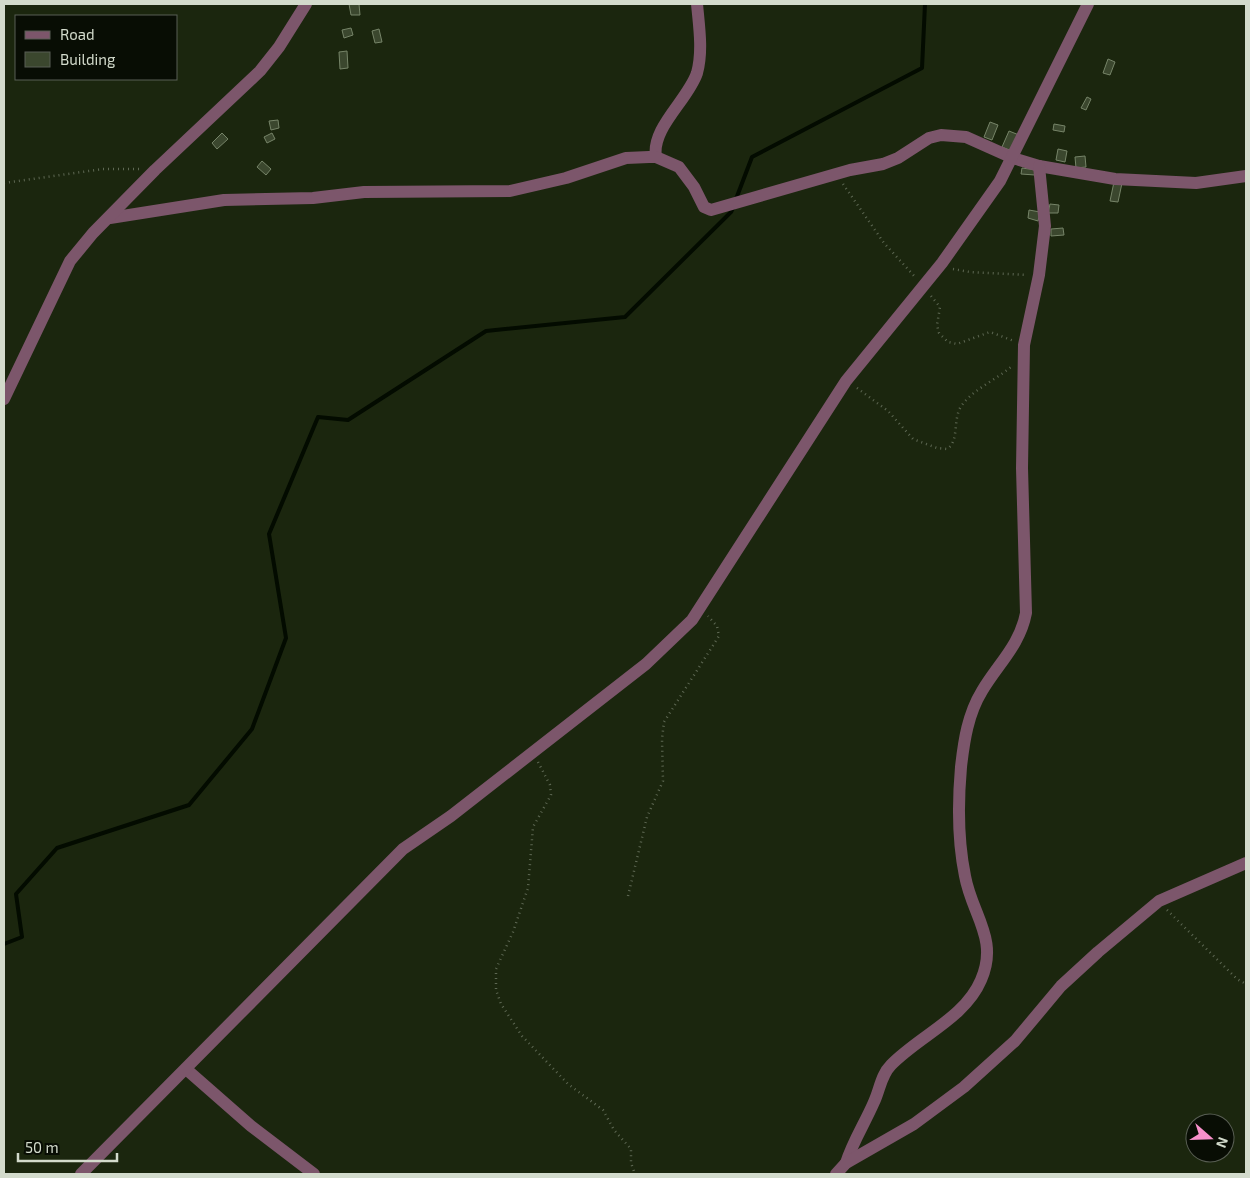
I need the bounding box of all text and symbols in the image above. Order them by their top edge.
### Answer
legend [15,15,178,80]
text: Road [60,25,95,43]
text: Building [60,50,116,68]
north arrow [1185,1113,1235,1163]
scale bar [18,1130,116,1162]
text: N [1213,1135,1232,1150]
text: 50 m [25,1138,59,1156]

